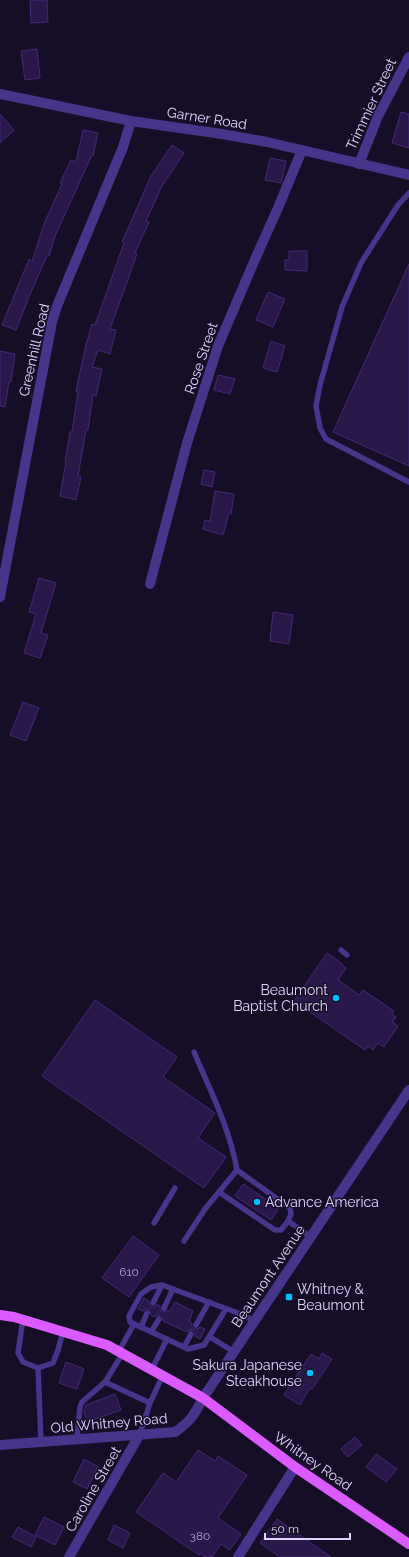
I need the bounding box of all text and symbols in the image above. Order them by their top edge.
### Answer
street label: Trimmier Street [343,55,399,152]
street label: Garner Road [166,104,248,132]
street label: Greenhill Road [16,302,52,398]
street label: Rose Street [181,320,221,396]
place label: Beaumont Baptist Church [233,982,328,1014]
marker: Beaumont Baptist Church [331,993,341,1003]
place label: Advance America [265,1194,379,1210]
marker: Advance America [252,1197,262,1207]
street label: Beaumont Avenue [228,1222,308,1330]
house number: 610 [119,1265,139,1279]
place label: Whitney & Beaumont [297,1281,365,1313]
marker: Whitney & Beaumont [284,1292,294,1302]
place label: Sakura Japanese Steakhouse [193,1357,302,1389]
marker: Sakura Japanese Steakhouse [305,1368,315,1378]
street label: Old Whitney Road [50,1410,168,1436]
street label: Whitney Road [271,1428,355,1494]
street label: Caroline Street [62,1443,124,1535]
scale bar [265,1515,350,1541]
text: 50 m [271,1522,299,1536]
house number: 380 [190,1529,210,1543]

